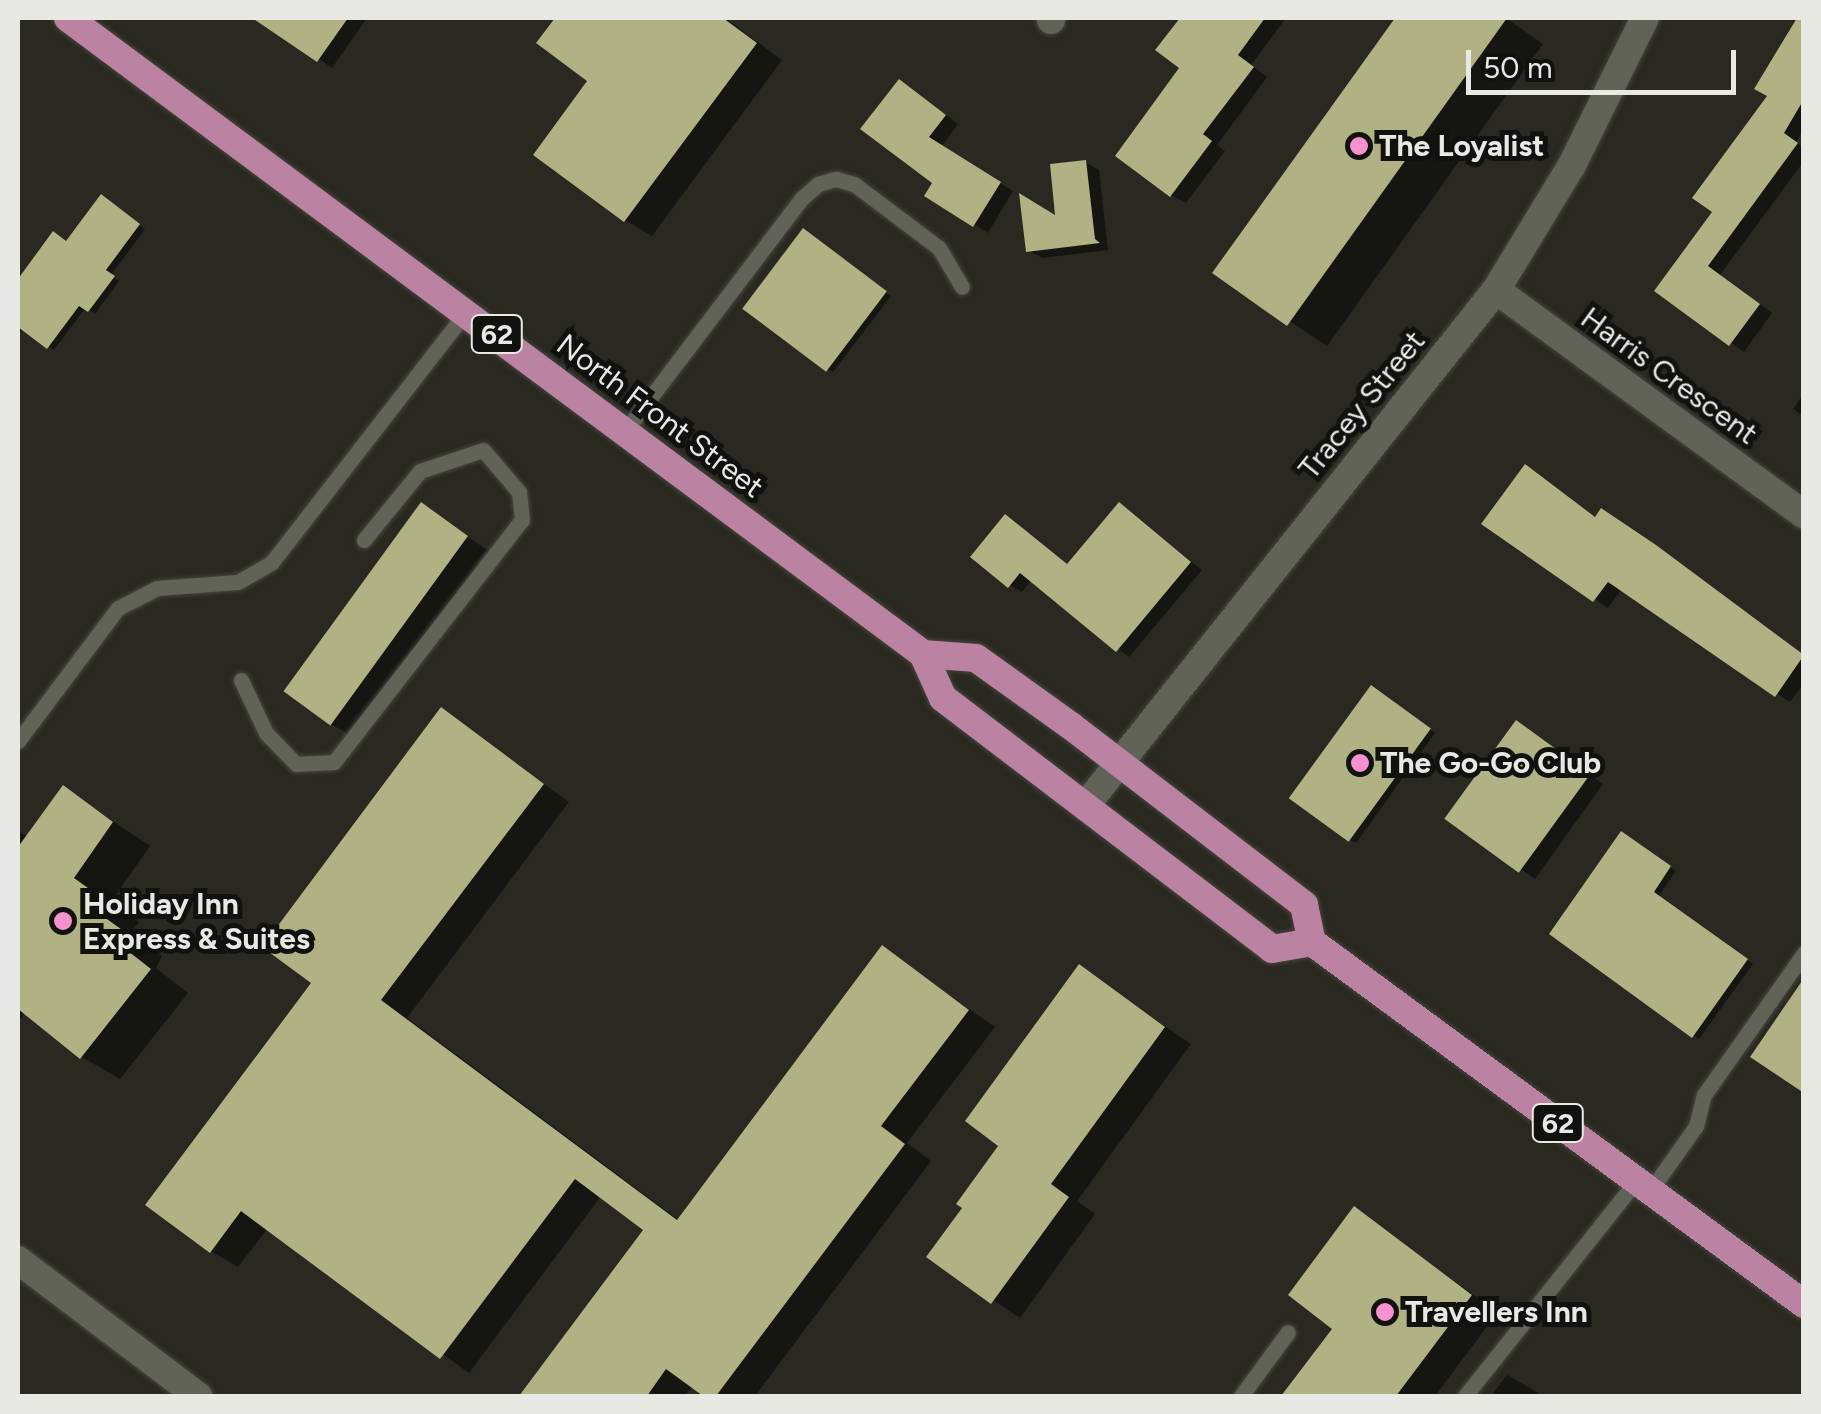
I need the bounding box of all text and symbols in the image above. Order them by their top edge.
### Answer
scale bar [1471,30,1741,92]
text: 50 m [1483,49,1552,86]
place label: The Loyalist [1379,128,1544,164]
marker: The Loyalist [1348,135,1370,157]
street label: Harris Crescent [1574,300,1764,452]
road number: 62 [470,311,524,357]
street label: Tracey Street [1291,324,1433,486]
street label: North Front Street [550,327,770,505]
place label: The Go-Go Club [1380,745,1601,781]
marker: The Go-Go Club [1349,752,1371,774]
place label: Holiday Inn Express & Suites [83,886,310,956]
marker: Holiday Inn Express & Suites [52,910,74,932]
road number: 62 [1530,1100,1586,1146]
place label: Travellers Inn [1405,1294,1588,1330]
marker: Travellers Inn [1374,1301,1396,1323]

